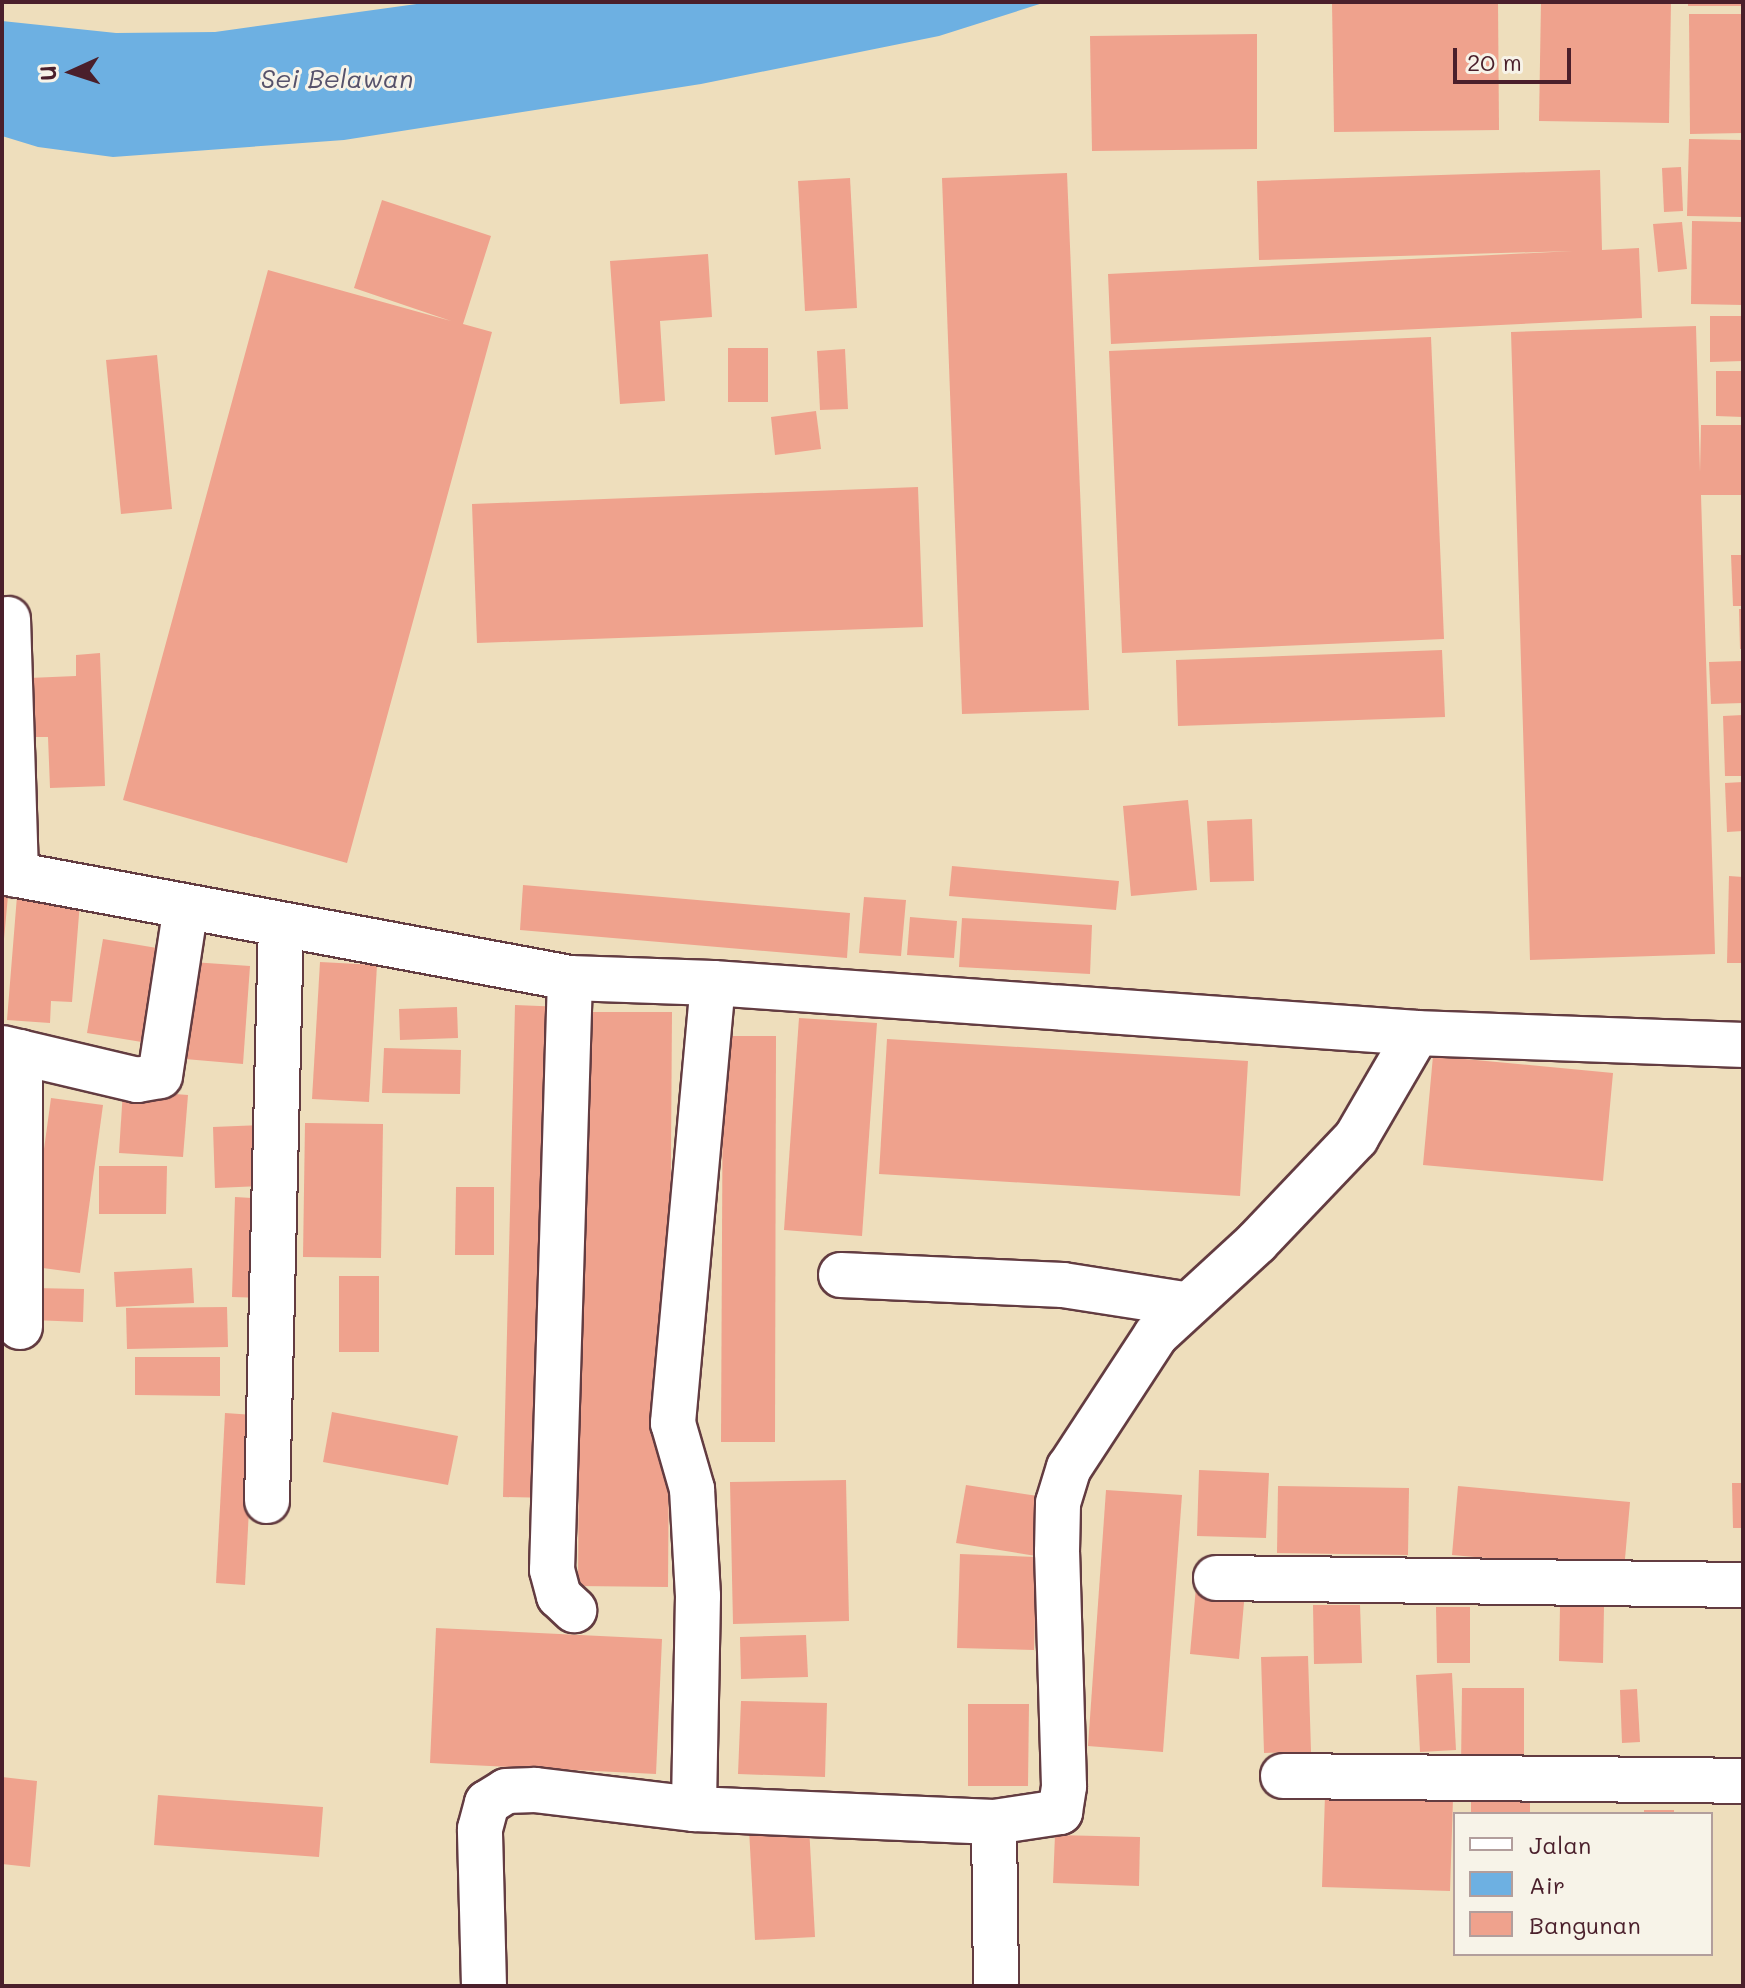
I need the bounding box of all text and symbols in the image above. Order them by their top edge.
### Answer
north arrow [32,32,112,112]
scale bar [1457,32,1575,82]
text: 20 m [1467,46,1522,77]
water label: Sei Belawan [261,63,413,95]
text: U [33,65,62,82]
legend [1453,1812,1713,1956]
text: Jalan [1529,1829,1591,1860]
text: Air [1529,1869,1565,1900]
text: Bangunan [1529,1909,1641,1940]

